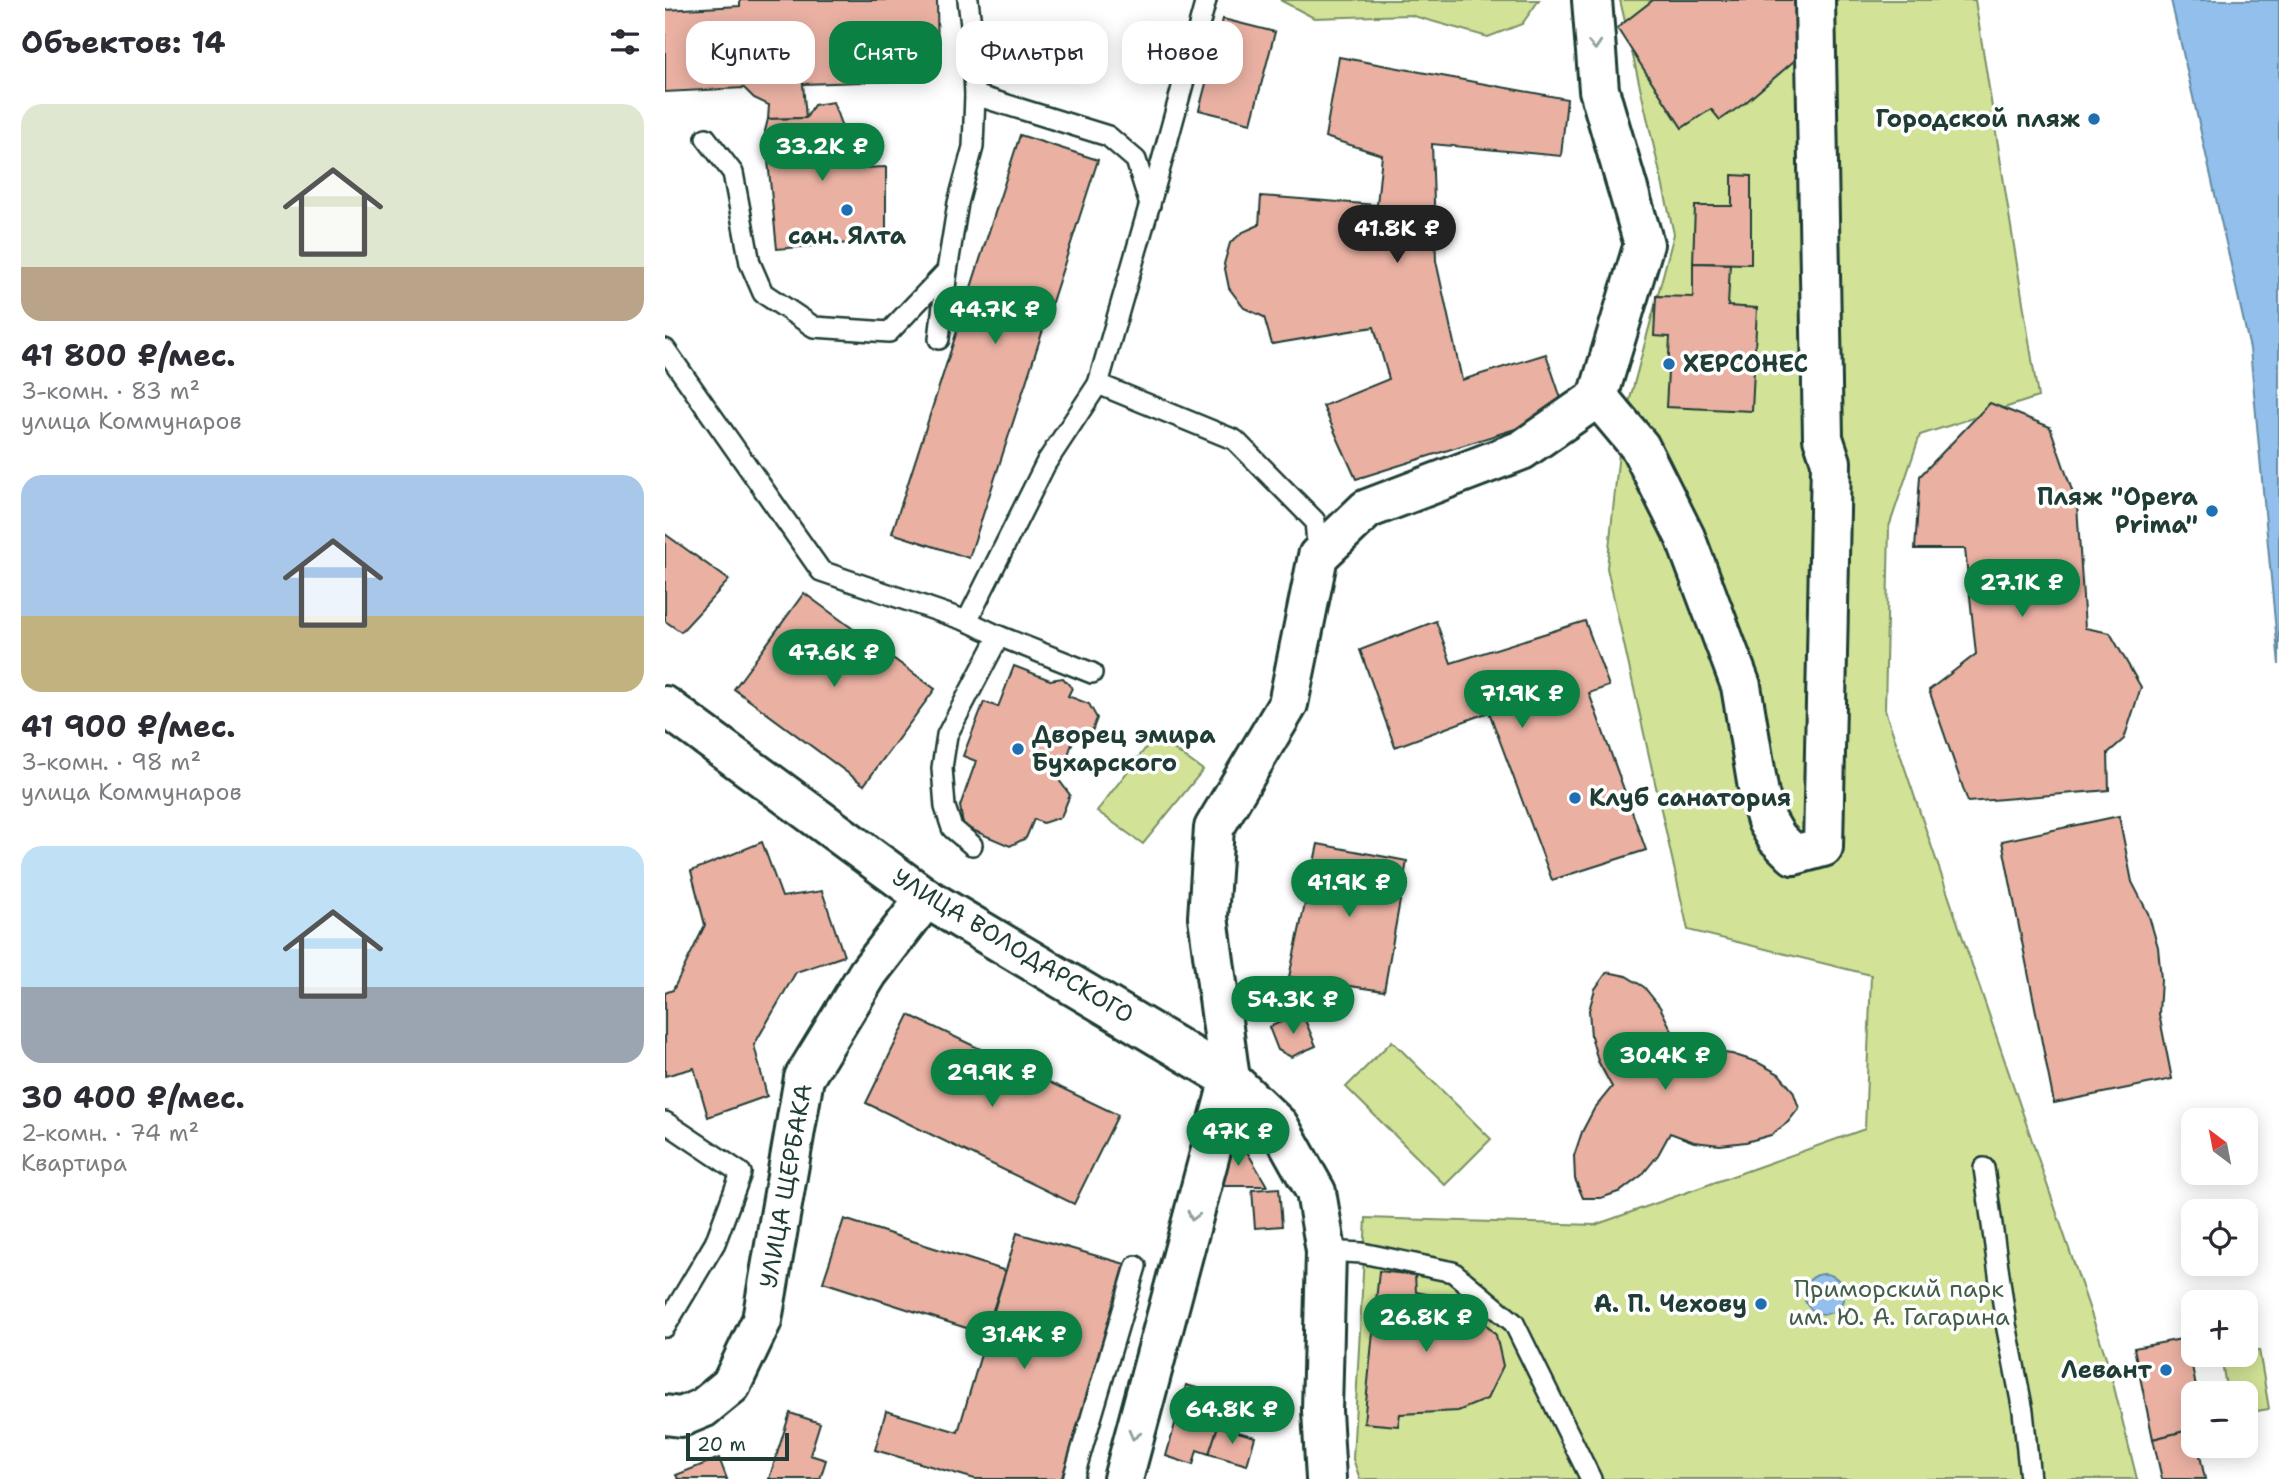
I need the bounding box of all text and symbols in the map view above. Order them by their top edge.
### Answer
chip: Купить [686,21,815,84]
chip: Снять [829,21,942,84]
chip: Фильтры [956,21,1108,84]
chip: Новое [1122,21,1243,84]
text: Объектов: 14 [21,22,226,63]
icon: filters [606,23,644,61]
one-way arrow [1587,40,1602,51]
place label: Городской пляж [1875,103,2081,135]
marker: Городской пляж [2086,111,2102,127]
pin: 33.2K ₽ [757,124,887,183]
text: 33.2K ₽ [775,131,869,161]
icon: home [270,149,396,275]
marker: сан. Ялта [839,202,855,218]
pin: 41.8K ₽ [1332,205,1462,265]
text: 41.8K ₽ [1354,213,1440,243]
place label: сан. Ялта [788,220,907,252]
pin: 44.7K ₽ [930,286,1060,346]
text: 44.7K ₽ [950,294,1040,324]
text: 41 800 ₽/мес. [21,335,236,376]
place label: ХЕРСОНЕС [1683,348,1808,380]
marker: ХЕРСОНЕС [1661,356,1677,372]
text: 3-комн. · 83 m² [21,376,200,406]
text: улица Коммунаров [21,406,242,436]
place label: Пляж "Opera Prima" [2037,481,2199,541]
marker: Пляж "Opera Prima" [2204,503,2220,519]
icon: home [270,520,396,646]
pin: 27.1K ₽ [1957,560,2087,619]
text: 27.1K ₽ [1980,567,2064,597]
pin: 47.6K ₽ [769,630,899,689]
text: 47.6K ₽ [788,637,880,667]
pin: 71.9K ₽ [1457,670,1587,730]
text: 71.9K ₽ [1480,678,1564,708]
text: 41 900 ₽/мес. [21,706,236,747]
place label: Дворец эмира Бухарского [1032,719,1216,779]
marker: Дворец эмира Бухарского [1010,741,1026,757]
text: 3-комн. · 98 m² [21,747,201,777]
text: улица Коммунаров [21,777,242,807]
place label: Клуб санатория [1589,782,1791,814]
marker: Клуб санатория [1567,790,1583,806]
pin: 41.9K ₽ [1284,860,1414,919]
street label: УЛИЦА ВОЛОДАРСКОГО [886,861,1140,1031]
text: 41.9K ₽ [1307,867,1391,897]
icon: home [270,891,396,1017]
pin: 54.3K ₽ [1228,976,1358,1036]
text: 54.3K ₽ [1247,984,1339,1014]
pin: 30.4K ₽ [1600,1032,1730,1092]
text: 30.4K ₽ [1619,1040,1711,1070]
pin: 29.9K ₽ [927,1050,1057,1109]
text: 29.9K ₽ [947,1057,1037,1087]
text: 30 400 ₽/мес. [21,1077,245,1118]
street label: УЛИЦА ЩЕРБАКА [752,1081,820,1291]
pin: 47K ₽ [1189,1108,1287,1168]
north arrow [2181,1108,2257,1185]
map controls [2181,1108,2258,1458]
text: 47K ₽ [1203,1116,1273,1146]
text: 2-комн. · 74 m² [21,1118,199,1148]
text: Квартира [21,1148,127,1178]
button: locate [2181,1199,2258,1276]
one-way arrow [1187,1209,1201,1221]
park label: Приморский парк им. Ю. А. Гагарина [1788,1273,2010,1333]
place label: А. П. Чехову [1594,1288,1747,1320]
button: + [2181,1290,2258,1367]
pin: 26.8K ₽ [1361,1294,1491,1354]
marker: А. П. Чехову [1753,1296,1769,1312]
text: 26.8K ₽ [1379,1302,1473,1332]
pin: 31.4K ₽ [959,1312,1089,1371]
text: 31.4K ₽ [981,1319,1067,1349]
place label: Левант [2061,1354,2153,1386]
marker: Левант [2158,1362,2174,1378]
button: − [2181,1381,2258,1458]
pin: 64.8K ₽ [1167,1386,1297,1446]
text: 64.8K ₽ [1186,1394,1278,1424]
one-way arrow [1128,1429,1142,1441]
scale bar [686,1430,789,1462]
text: 20 m [697,1432,746,1457]

